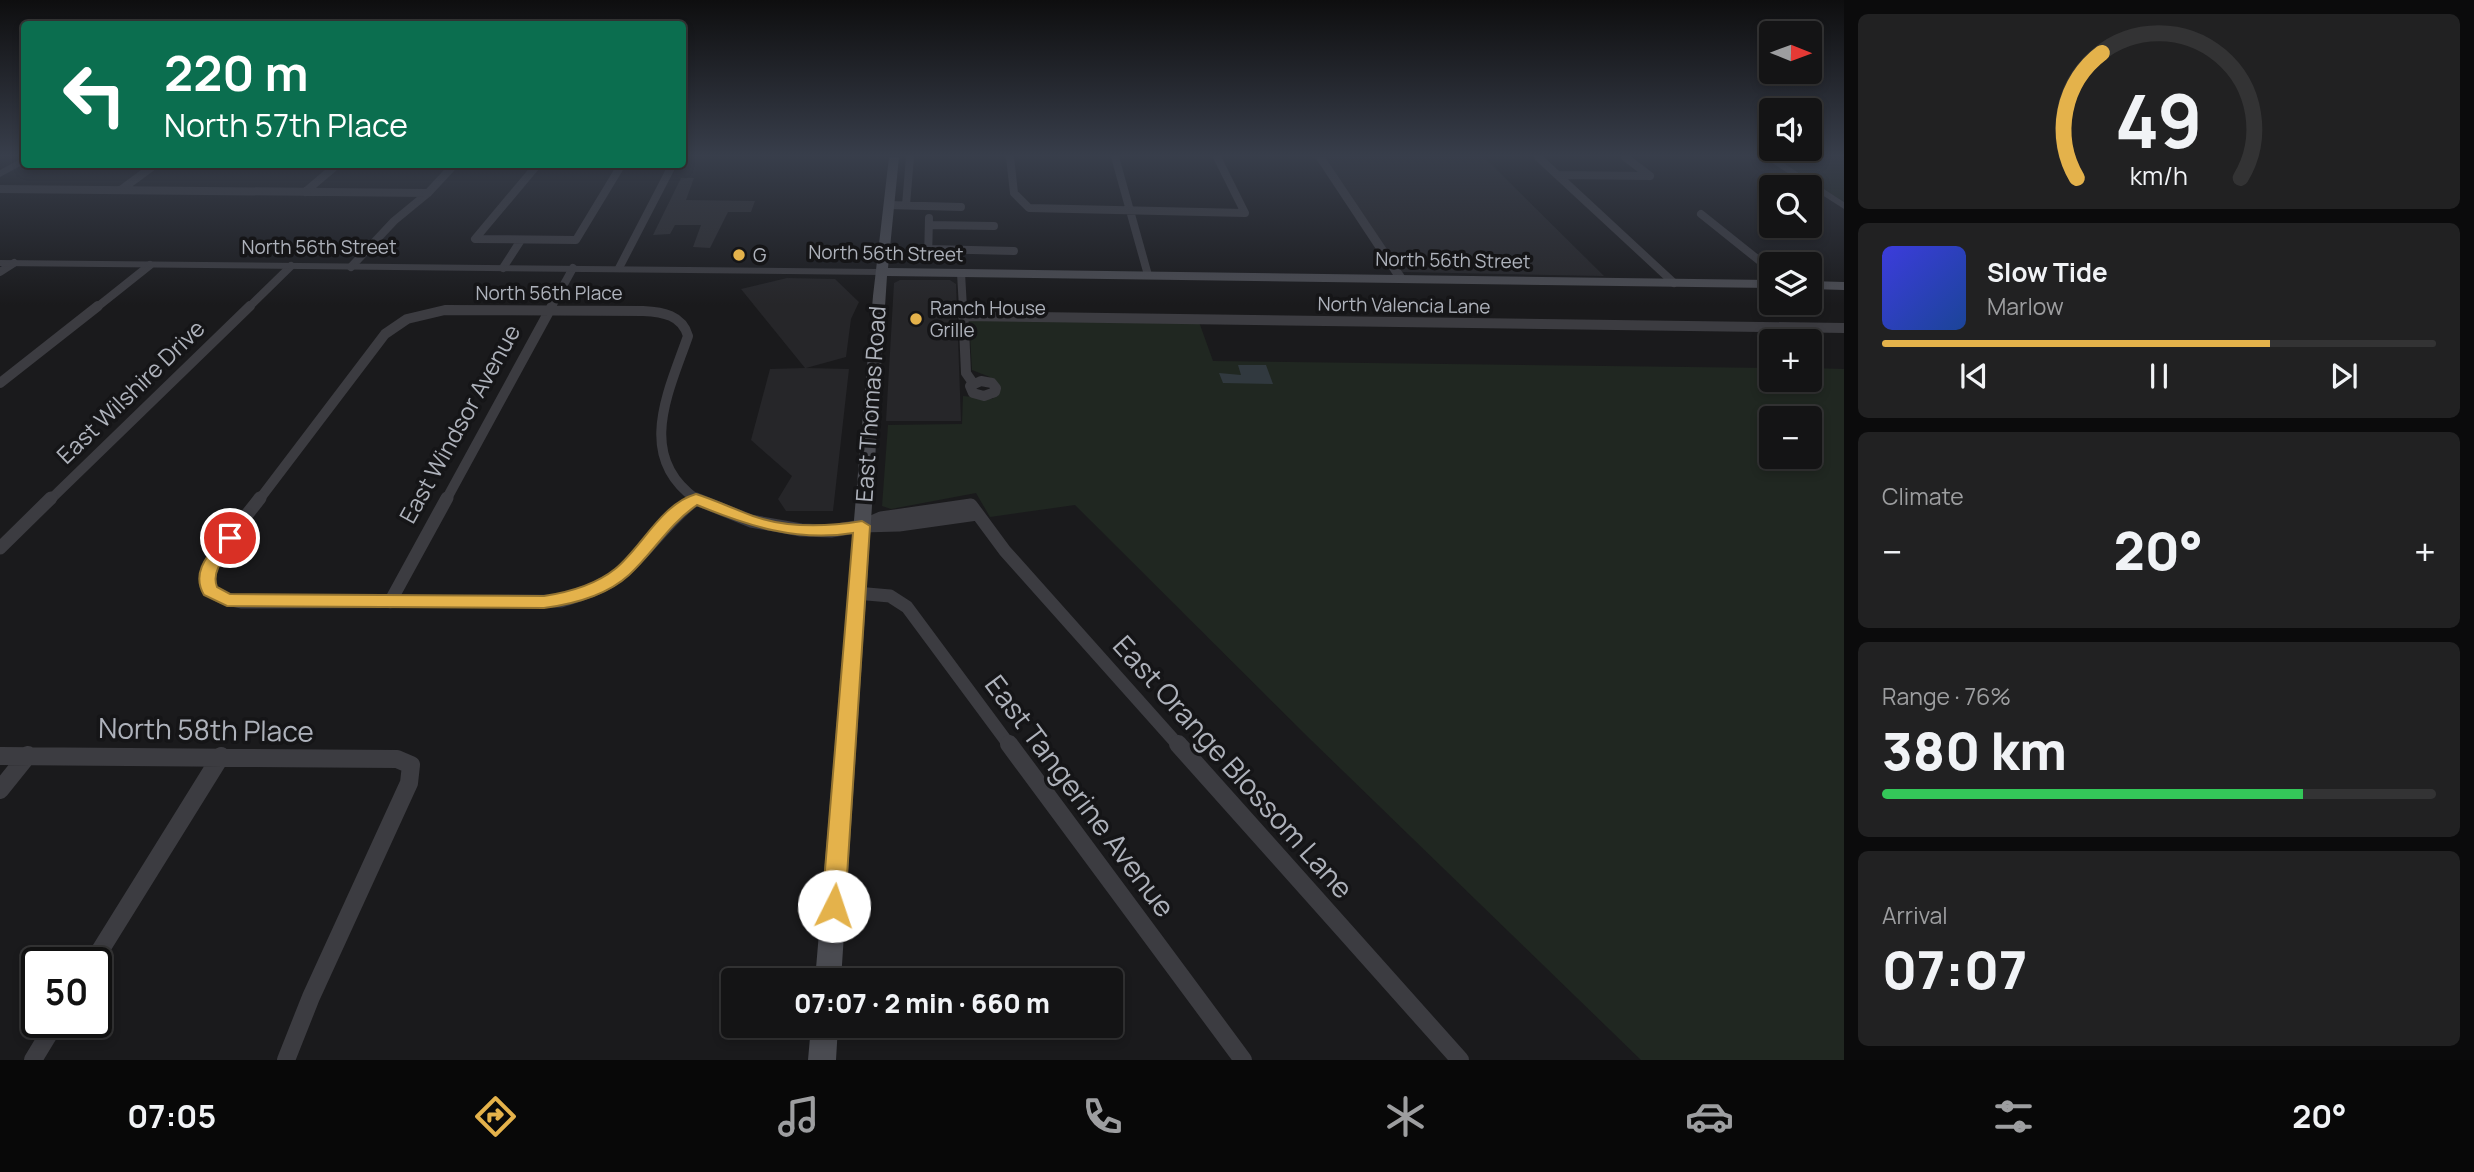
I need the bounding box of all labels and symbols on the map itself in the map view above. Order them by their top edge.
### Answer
north arrow [1759,21,1822,84]
street label: North 56th Street [241,234,397,260]
street label: North 56th Street [808,239,964,267]
place label: G [753,242,766,268]
street label: North 56th Street [1375,246,1531,274]
marker: G [731,247,747,263]
street label: North 56th Place [475,280,623,306]
street label: North Valencia Lane [1317,290,1491,320]
place label: Ranch House Grille [930,295,1046,343]
street label: East Thomas Road [847,305,893,503]
marker: Ranch House Grille [908,311,924,327]
street label: East Wilshire Drive [49,312,211,470]
street label: East Windsor Avenue [391,318,527,529]
pin [200,508,260,568]
street label: East Orange Blossom Lane [1105,627,1362,906]
street label: East Tangerine Avenue [977,667,1184,924]
street label: North 58th Place [98,708,314,750]
position arrow [797,869,871,943]
speed limit sign: 50 [21,947,112,1038]

